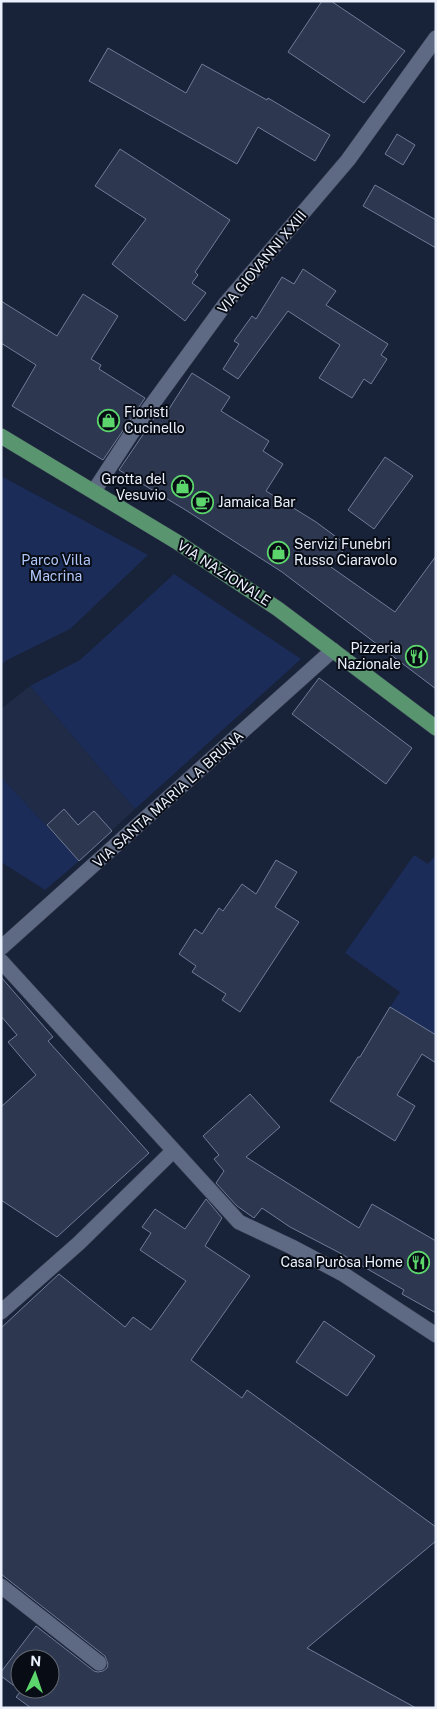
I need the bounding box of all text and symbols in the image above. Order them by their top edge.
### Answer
street label: VIA GIOVANNI XXIII [214,207,310,317]
place label: Fioristi Cucinello [124,404,185,436]
shop icon: Fioristi Cucinello [96,408,120,432]
place label: Grotta del Vesuvio [101,471,166,503]
shop icon: Grotta del Vesuvio [170,475,194,499]
cafe icon: Jamaica Bar [190,490,214,514]
place label: Jamaica Bar [218,494,296,510]
place label: Servizi Funebri Russo Ciaravolo [294,536,397,568]
street label: VIA NAZIONALE [174,537,274,609]
shop icon: Servizi Funebri Russo Ciaravolo [266,540,290,564]
park label: Parco Villa Macrina [21,552,91,584]
place label: Pizzeria Nazionale [337,640,401,672]
restaurant icon: Pizzeria Nazionale [405,644,429,668]
street label: VIA SANTA MARIA LA BRUNA [90,727,246,871]
restaurant icon: Casa Puròsa Home [407,1250,431,1274]
place label: Casa Puròsa Home [280,1254,403,1270]
north arrow [10,1649,60,1699]
text: N [30,1653,42,1669]

